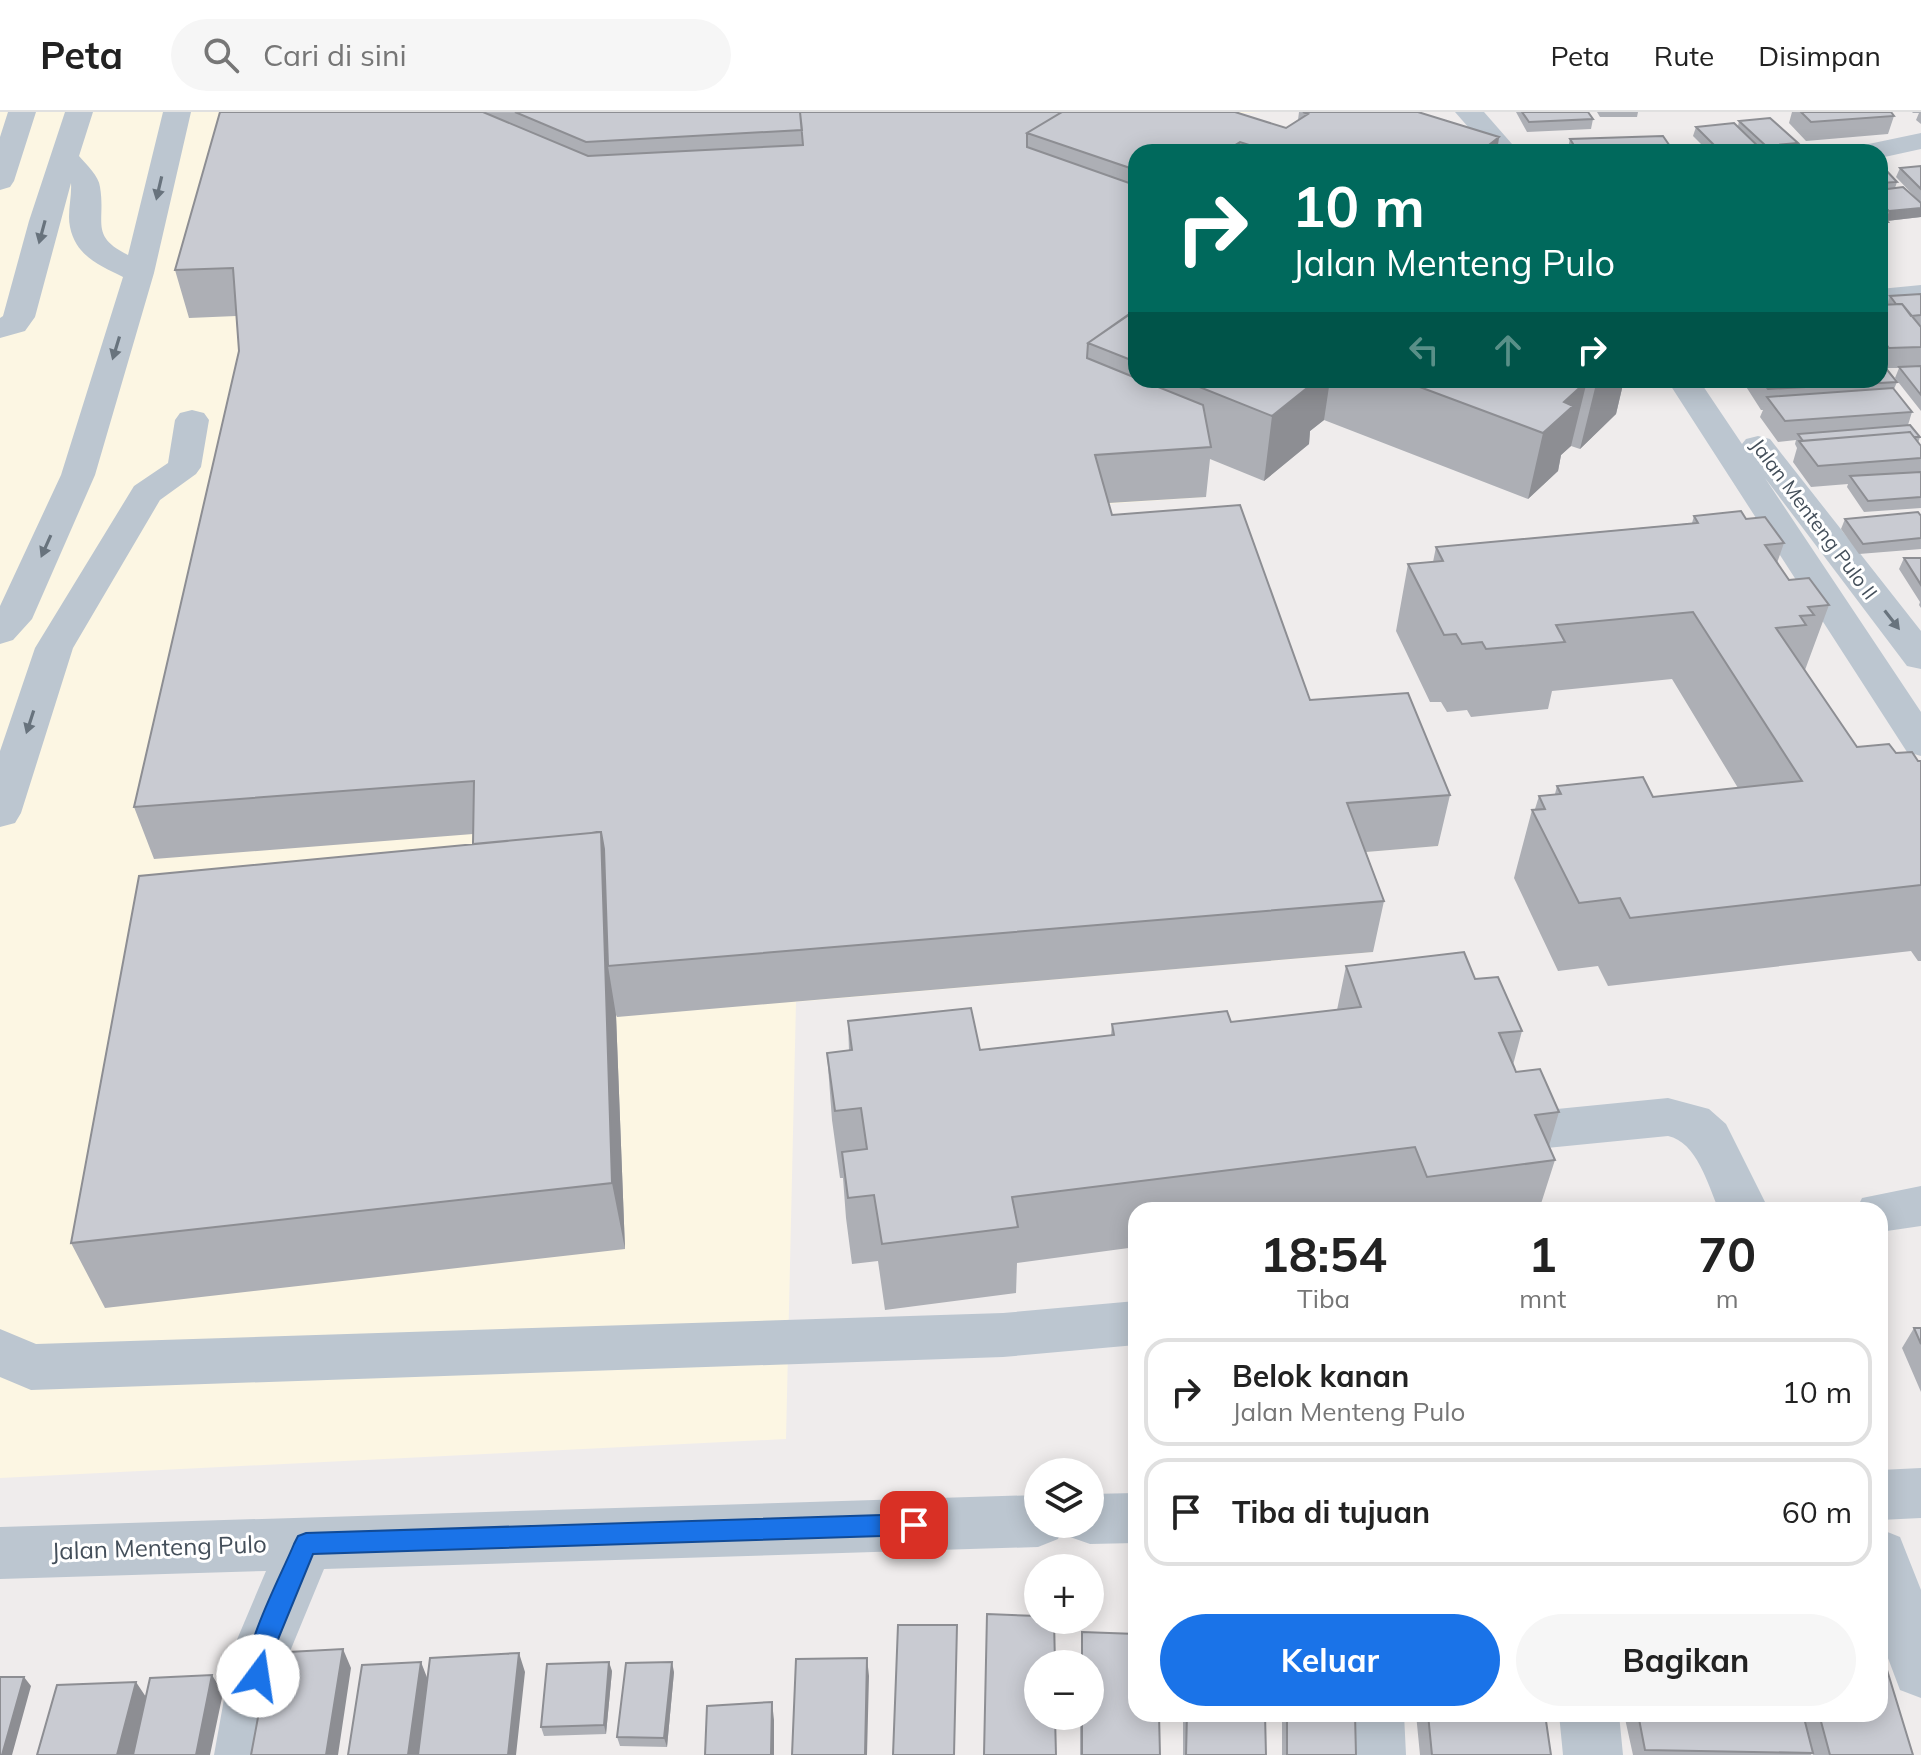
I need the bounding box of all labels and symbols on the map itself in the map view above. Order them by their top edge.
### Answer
one-way arrow [152,176,165,201]
one-way arrow [35,220,47,245]
one-way arrow [109,336,122,360]
street label: Jalan Menteng Pulo II [1746,433,1883,604]
one-way arrow [39,534,52,558]
one-way arrow [1884,610,1900,630]
one-way arrow [23,711,36,735]
pin [880,1491,948,1559]
street label: Jalan Menteng Pulo [51,1528,267,1566]
position arrow [216,1634,300,1718]

